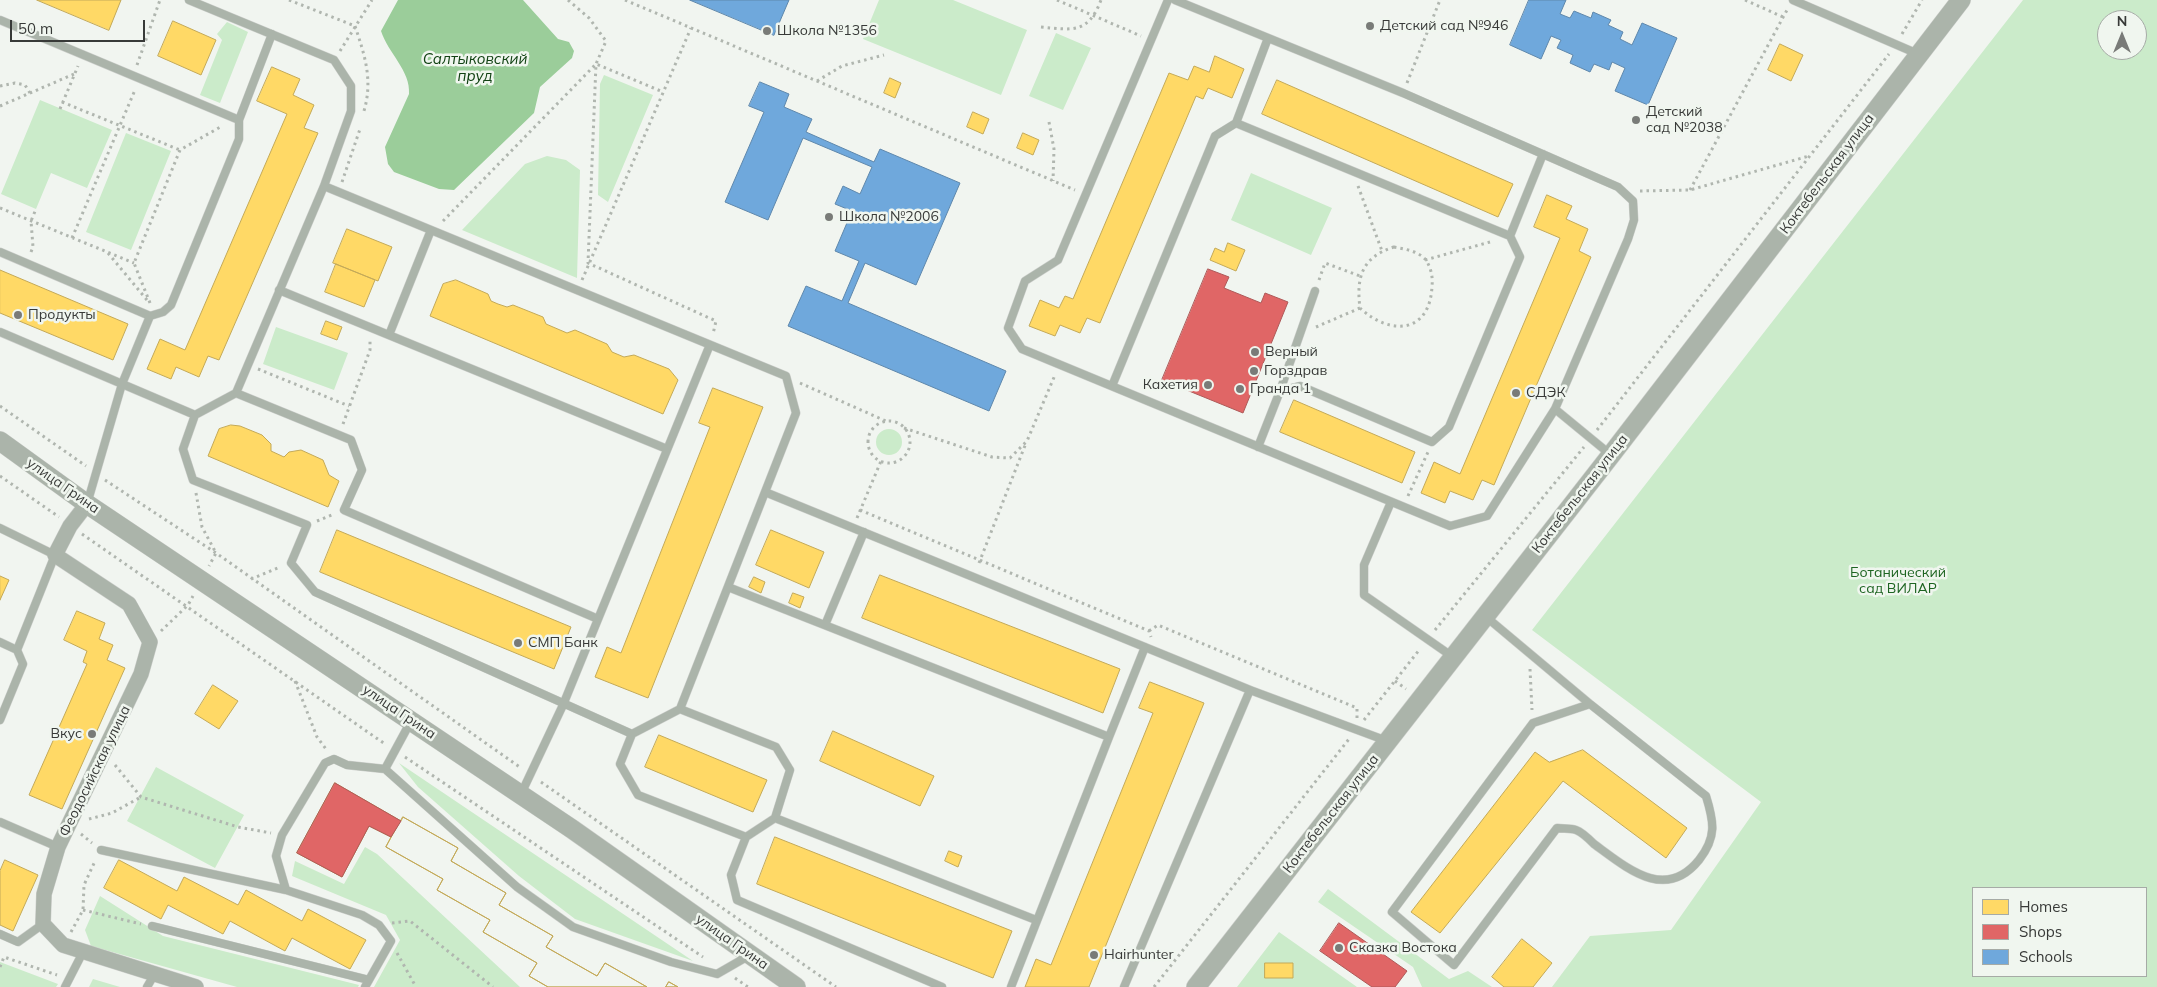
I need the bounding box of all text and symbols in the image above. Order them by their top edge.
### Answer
scale bar [12,10,148,42]
north arrow [2097,10,2147,60]
text: N [2117,12,2127,30]
place label: Детский сад №946 [1380,18,1508,34]
text: 50 m [18,19,53,38]
marker: Детский сад №946 [1364,20,1376,32]
place label: Школа №1356 [777,23,877,39]
marker: Школа №1356 [761,25,773,37]
water label: Салтыковский пруд [423,50,527,85]
place label: Детский сад №2038 [1646,104,1723,136]
street label: Коктебельская улица [1776,111,1878,237]
marker: Детский сад №2038 [1630,114,1642,126]
place label: Школа №2006 [839,209,939,225]
marker: Школа №2006 [823,211,835,223]
place label: Продукты [28,307,96,323]
marker: Продукты [12,309,24,321]
place label: Верный [1265,344,1318,360]
marker: Верный [1249,346,1261,358]
place label: Горздрав [1264,363,1327,379]
marker: Горздрав [1248,365,1260,377]
place label: Кахетия [1143,377,1198,393]
marker: Кахетия [1202,379,1214,391]
place label: Гранда 1 [1250,381,1311,397]
marker: Гранда 1 [1234,383,1246,395]
place label: СДЭК [1526,385,1566,401]
marker: СДЭК [1510,387,1522,399]
street label: Коктебельская улица [1528,431,1632,557]
street label: улица Грина [23,455,103,517]
park label: Ботанический сад ВИЛАР [1850,565,1946,598]
place label: СМП Банк [528,635,598,651]
marker: СМП Банк [512,637,524,649]
street label: улица Грина [359,681,439,743]
street label: Феодосийская улица [56,703,134,839]
place label: Вкус [50,726,82,742]
marker: Вкус [86,728,98,740]
street label: Коктебельская улица [1279,751,1383,877]
legend [1972,887,2147,977]
text: Homes [2019,897,2068,916]
street label: улица Грина [692,911,772,973]
text: Shops [2019,922,2062,941]
place label: Сказка Востока [1349,940,1457,956]
marker: Сказка Востока [1333,942,1345,954]
place label: Hairhunter [1104,947,1174,963]
text: Schools [2019,947,2073,966]
marker: Hairhunter [1088,949,1100,961]

